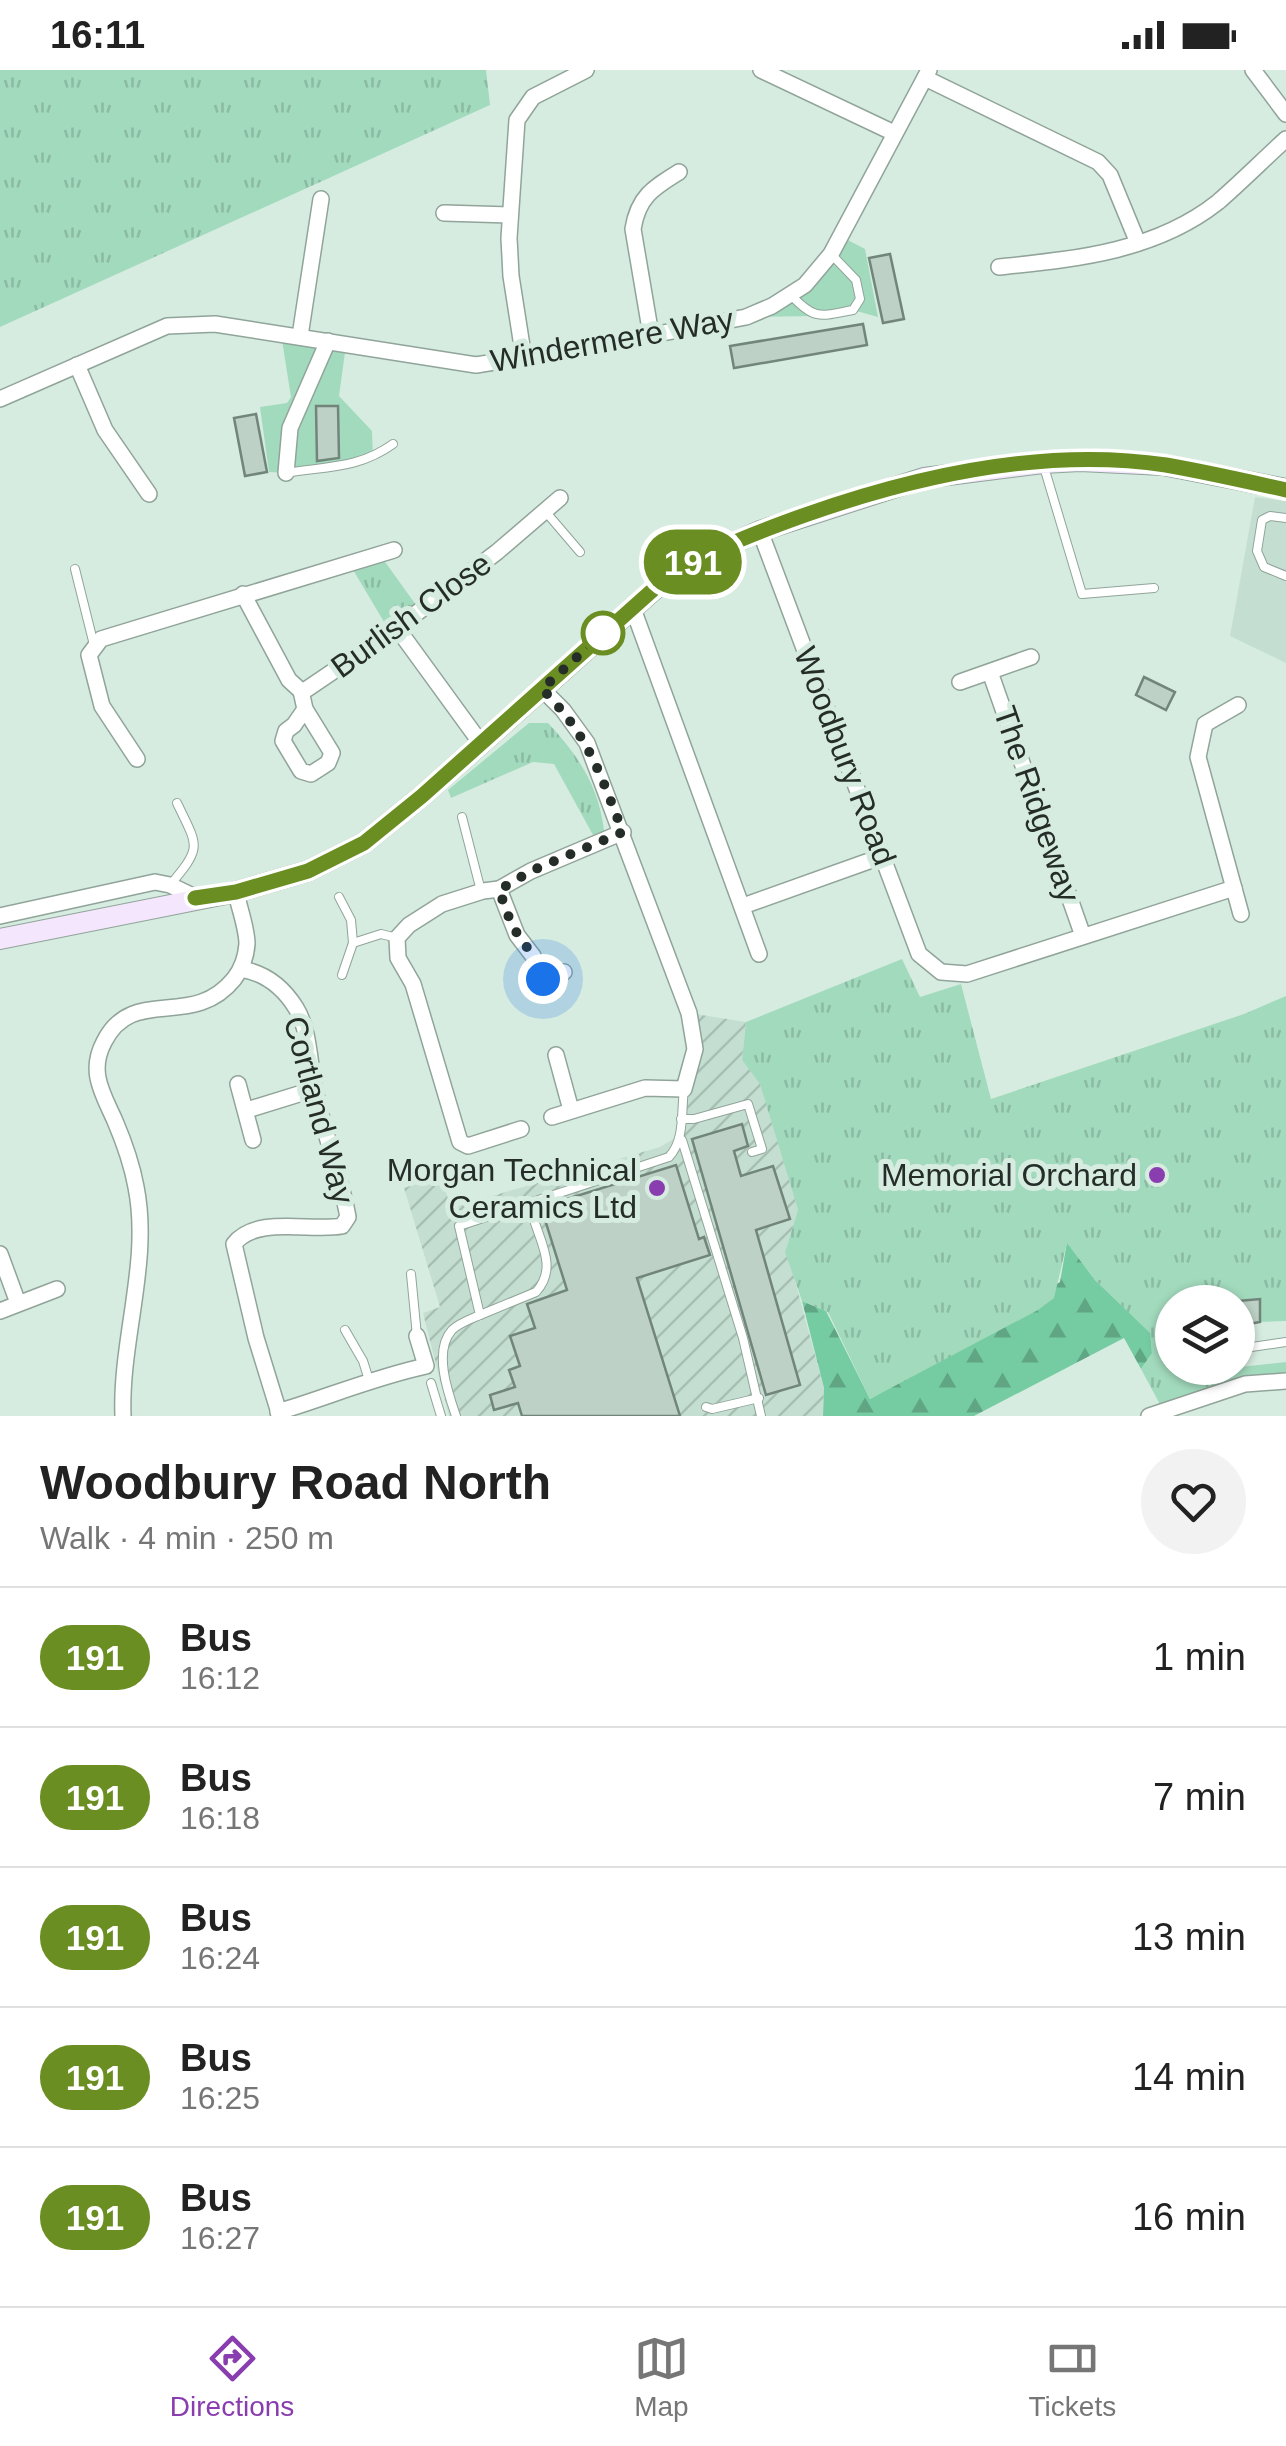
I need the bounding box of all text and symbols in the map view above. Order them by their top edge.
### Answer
text: 16:11 [50,14,145,56]
street label: Windermere Way [488,301,736,379]
line badge: 191 [636,530,750,594]
text: 191 [664,543,722,582]
street label: Burlish Close [324,545,498,685]
unlabelled marker [582,612,624,654]
street label: Woodbury Road [787,642,903,870]
street label: The Ridgeway [987,701,1087,907]
your location [518,954,568,1004]
street label: Cortland Way [277,1012,361,1208]
place label: Morgan Technical Ceramics Ltd [387,1152,637,1225]
place label: Memorial Orchard [881,1157,1137,1193]
marker: Memorial Orchard [1146,1164,1168,1186]
marker: Morgan Technical Ceramics Ltd [646,1177,668,1199]
map controls [1155,1285,1255,1385]
button: layers [1155,1285,1255,1385]
button: heart [1141,1449,1246,1554]
text: Woodbury Road North [40,1456,551,1509]
text: Walk · 4 min · 250 m [40,1520,334,1556]
text: Bus [180,1617,252,1659]
text: 1 min [1153,1636,1246,1678]
text: 191 [66,1638,124,1677]
text: 16:12 [180,1660,260,1696]
text: Bus [180,1757,252,1799]
text: 7 min [1153,1776,1246,1818]
text: 191 [66,1778,124,1817]
text: 16:18 [180,1800,260,1836]
text: Bus [180,1897,252,1939]
text: 13 min [1132,1916,1246,1958]
text: 191 [66,1918,124,1957]
text: 16:24 [180,1940,260,1976]
text: Bus [180,2037,252,2079]
text: 14 min [1132,2056,1246,2098]
text: 191 [66,2058,124,2097]
text: 16:25 [180,2080,260,2116]
text: Bus [180,2177,252,2219]
text: 16 min [1132,2196,1246,2238]
text: 191 [66,2198,124,2237]
text: 16:27 [180,2220,260,2256]
tab: Directions [170,2331,294,2423]
tab: Map [634,2331,689,2423]
tab: Tickets [1029,2331,1116,2423]

